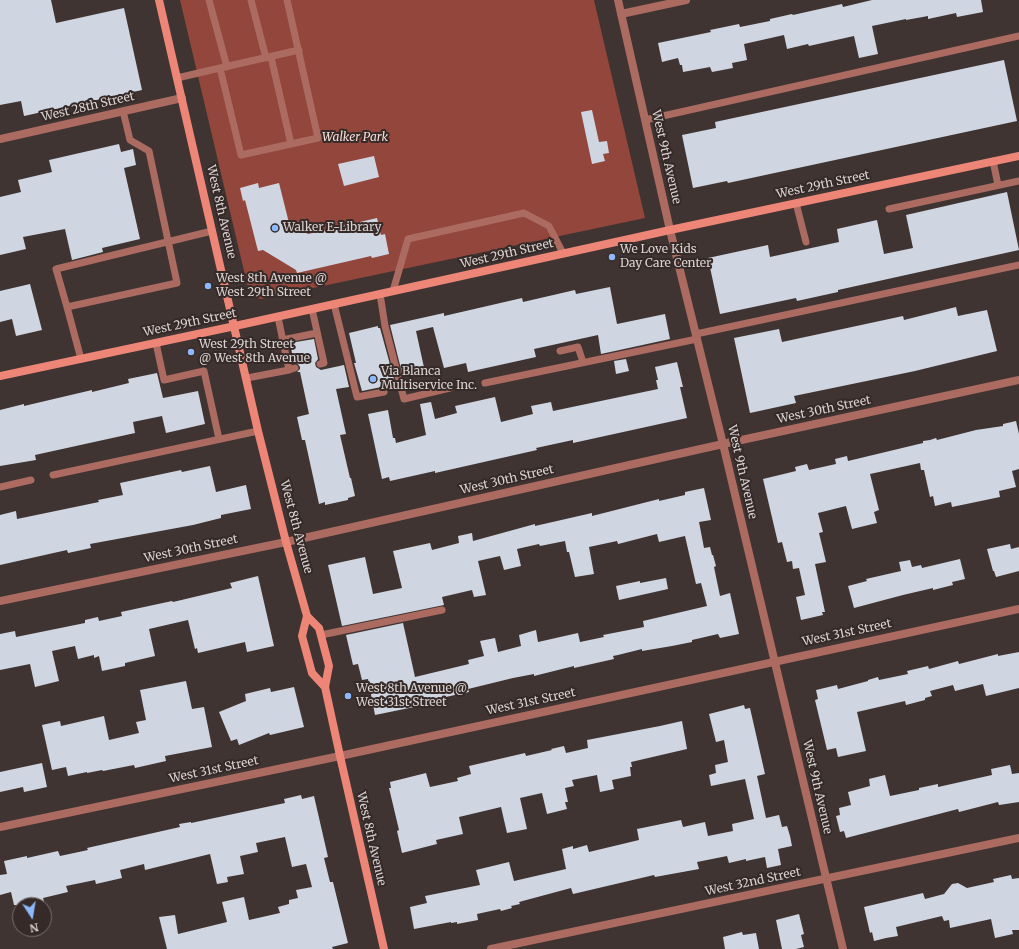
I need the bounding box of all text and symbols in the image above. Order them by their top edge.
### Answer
street label: West 28th Street [40,89,136,125]
street label: West 9th Avenue [648,109,684,205]
park label: Walker Park [322,131,388,145]
street label: West 8th Avenue [203,164,239,260]
street label: West 29th Street [775,168,871,202]
place label: Walker E-Library [283,221,381,235]
marker: Walker E-Library [270,223,280,233]
street label: West 29th Street [459,236,555,272]
place label: We Love Kids Day Care Center [620,243,711,271]
marker: We Love Kids Day Care Center [607,252,617,262]
place label: West 8th Avenue @ West 29th Street [216,272,327,300]
marker: West 8th Avenue @ West 29th Street [203,281,213,291]
street label: West 29th Street [142,306,238,340]
place label: West 29th Street @ West 8th Avenue [199,338,310,366]
marker: West 29th Street @ West 8th Avenue [186,347,196,357]
place label: Via Blanca Multiservice Inc. [381,365,477,393]
marker: Via Blanca Multiservice Inc. [368,374,378,384]
street label: West 30th Street [776,393,872,427]
street label: West 9th Avenue [724,424,760,520]
street label: West 30th Street [459,462,555,498]
street label: West 8th Avenue [277,479,315,575]
street label: West 30th Street [143,532,239,566]
street label: West 31st Street [801,617,893,649]
place label: West 8th Avenue @ West 31st Street [356,682,467,710]
street label: West 31st Street [485,686,577,718]
marker: West 8th Avenue @ West 31st Street [343,691,353,701]
street label: West 9th Avenue [799,739,835,835]
street label: West 31st Street [168,754,260,786]
street label: West 8th Avenue [353,791,389,887]
street label: West 32nd Street [704,865,802,899]
north arrow [12,897,52,937]
text: N [29,920,40,936]

